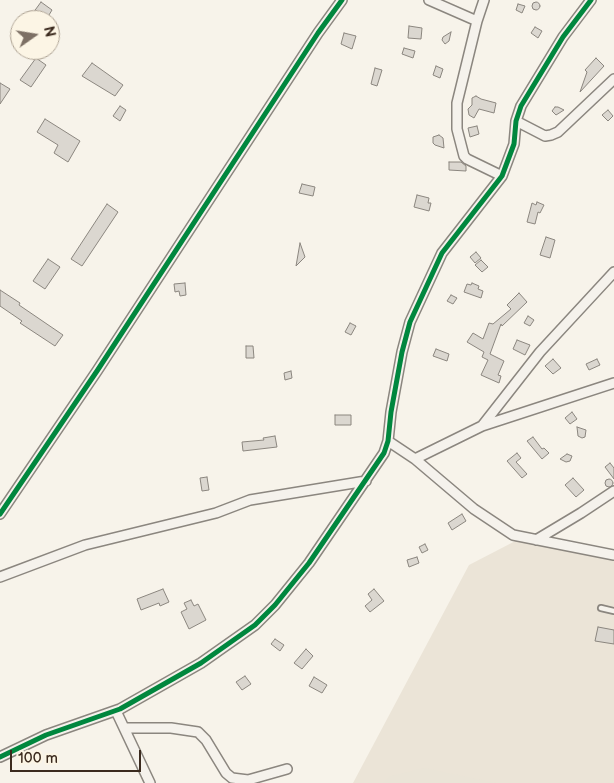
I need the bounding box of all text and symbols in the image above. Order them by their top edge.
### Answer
north arrow [10,10,60,60]
text: N [40,25,59,39]
scale bar [12,740,144,772]
text: 100 m [18,749,58,768]

